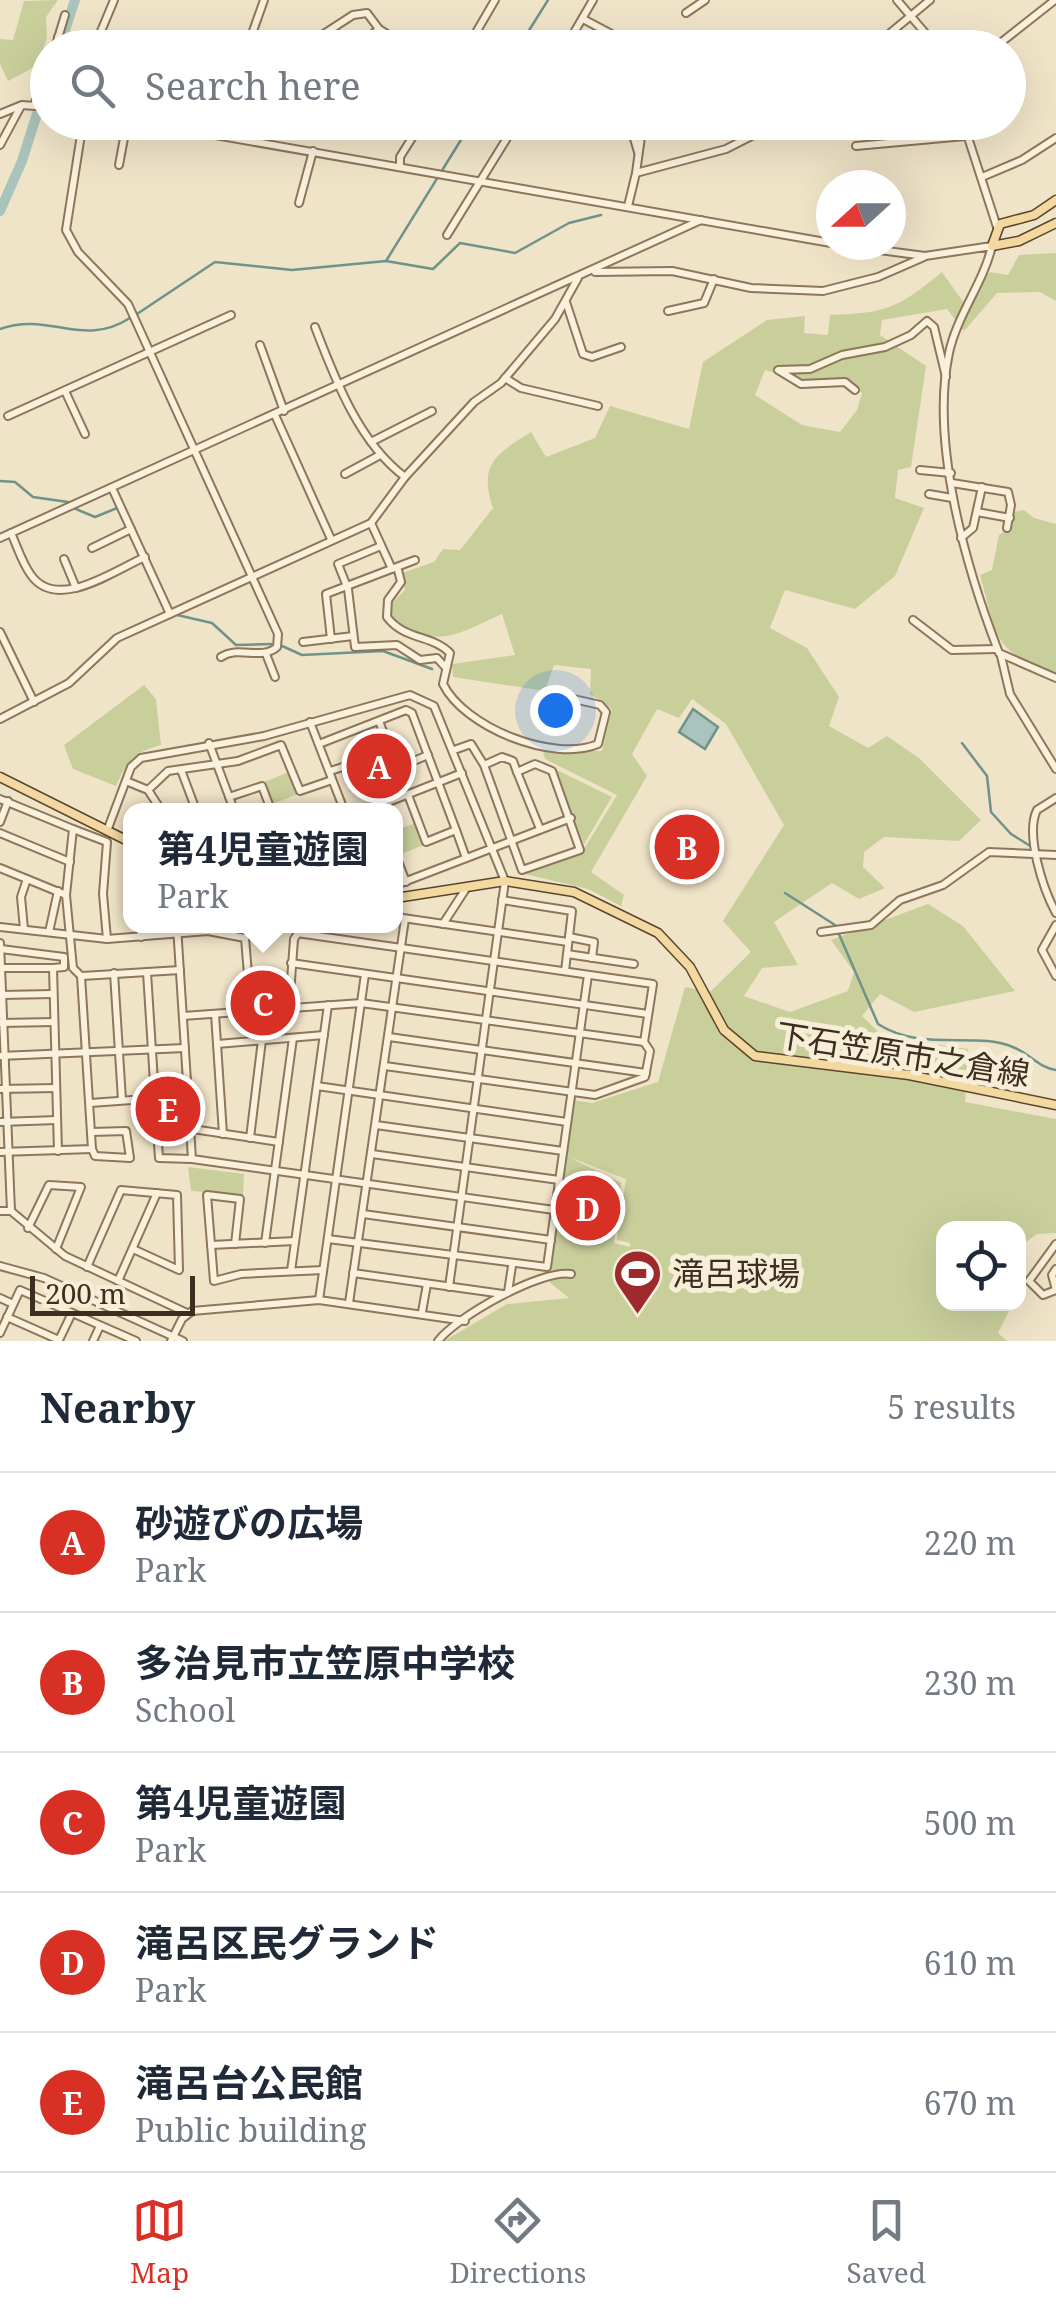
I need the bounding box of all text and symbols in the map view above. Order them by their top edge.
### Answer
search box [30,30,1026,140]
icon: search [65,58,120,113]
text: Search here [145,59,361,111]
north arrow [816,170,906,260]
your location [530,685,581,736]
pin: A [346,728,412,804]
popup [123,803,403,933]
pin: B [654,810,720,884]
text: 第4児童遊園 [157,822,369,874]
text: Park [157,874,228,917]
pin: C [230,966,296,1040]
street label: 下石笠原市之倉線 [773,1012,1033,1095]
pin: E [136,1072,200,1146]
pin: D [556,1170,620,1246]
map controls [936,1221,1026,1311]
button: locate [936,1221,1026,1311]
sports icon: 滝呂球場 [611,1248,663,1316]
place label: 滝呂球場 [672,1251,800,1294]
scale bar [30,1271,195,1316]
text: 200 m [45,1274,126,1312]
text: Nearby [40,1378,195,1435]
text: 5 results [887,1385,1016,1428]
text: 砂遊びの広場 [135,1496,363,1548]
text: A [60,1521,85,1564]
text: 220 m [924,1521,1016,1564]
text: Park [135,1548,206,1591]
text: 多治見市立笠原中学校 [135,1636,515,1688]
text: B [62,1661,83,1704]
text: 230 m [924,1661,1016,1704]
text: School [135,1688,235,1731]
text: 第4児童遊園 [135,1776,346,1828]
text: C [62,1801,83,1844]
text: 500 m [924,1801,1016,1844]
text: Park [135,1828,206,1871]
text: 滝呂区民グランド [135,1916,439,1968]
text: D [60,1941,85,1984]
text: 610 m [924,1941,1016,1984]
text: Park [135,1968,206,2011]
text: 滝呂台公民館 [135,2056,363,2108]
text: E [62,2081,83,2124]
text: 670 m [924,2081,1016,2124]
text: Public building [135,2108,366,2151]
tab: Map [130,2193,189,2291]
tab: Directions [449,2193,586,2291]
tab: Saved [847,2193,926,2291]

